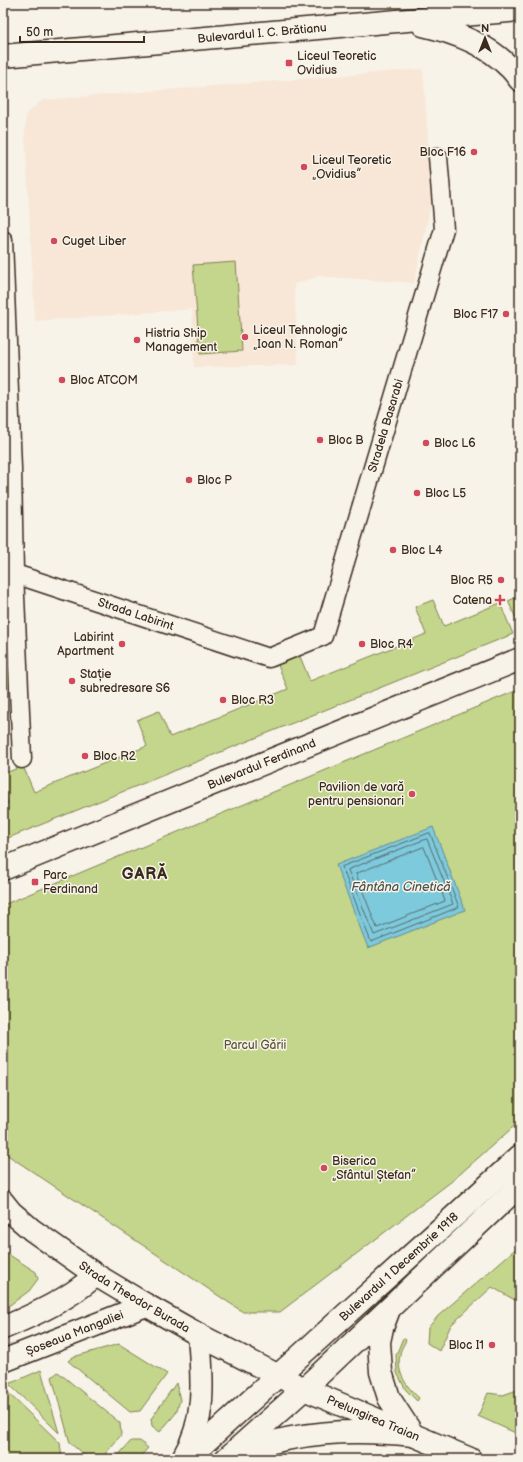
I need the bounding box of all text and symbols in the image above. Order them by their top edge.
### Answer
scale bar [20,18,144,44]
north arrow [465,18,505,58]
street label: Bulevardul I. C. Brătianu [197,20,327,46]
text: N [481,22,489,35]
text: 50 m [26,25,53,40]
place label: Liceul Teoretic Ovidius [297,49,376,78]
marker: Liceul Teoretic Ovidius [284,58,294,68]
place label: Bloc F16 [420,145,466,160]
marker: Bloc F16 [469,147,479,157]
place label: Liceul Teoretic „Ovidius” [312,153,391,182]
marker: Liceul Teoretic „Ovidius” [299,162,309,172]
place label: Cuget Liber [62,234,127,249]
marker: Cuget Liber [49,236,59,246]
place label: Bloc F17 [453,307,498,322]
marker: Bloc F17 [501,309,511,319]
place label: Liceul Tehnologic „Ioan N. Roman” [253,323,347,352]
place label: Histria Ship Management [145,326,218,355]
marker: Liceul Tehnologic „Ioan N. Roman” [240,332,250,342]
marker: Histria Ship Management [132,335,142,345]
place label: Bloc ATCOM [70,373,138,388]
marker: Bloc ATCOM [57,375,67,385]
street label: Stradela Basarabi [365,377,407,474]
place label: Bloc B [328,433,363,448]
marker: Bloc B [315,435,325,445]
place label: Bloc L6 [434,436,475,451]
marker: Bloc L6 [421,438,431,448]
place label: Bloc P [197,473,232,488]
marker: Bloc P [184,475,194,485]
place label: Bloc L5 [425,486,466,501]
marker: Bloc L5 [412,488,422,498]
place label: Bloc L4 [401,543,443,558]
marker: Bloc L4 [388,545,398,555]
place label: Bloc R5 [450,573,493,588]
marker: Bloc R5 [496,575,506,585]
place label: Catena [453,593,492,608]
street label: Strada Labirint [96,594,176,634]
marker: Catena [495,595,505,605]
place label: Labirint Apartment [57,630,114,659]
place label: Bloc R4 [370,637,414,652]
marker: Labirint Apartment [117,639,127,649]
marker: Bloc R4 [357,639,367,649]
place label: Stație subredresare S6 [80,667,170,696]
marker: Stație subredresare S6 [67,676,77,686]
place label: Bloc R3 [231,693,274,708]
marker: Bloc R3 [218,695,228,705]
street label: Bulevardul Ferdinand [205,735,318,793]
place label: Bloc R2 [93,749,136,764]
marker: Bloc R2 [80,751,90,761]
place label: Pavilion de vară pentru pensionari [308,780,404,809]
marker: Pavilion de vară pentru pensionari [407,789,417,799]
district label: GARĂ [122,863,168,884]
place label: Parc Ferdinand [43,868,98,897]
marker: Parc Ferdinand [30,877,40,887]
water label: Fântâna Cinetică [351,879,451,895]
park label: Parcul Gării [224,1038,287,1053]
place label: Biserica „Sfântul Ștefan” [332,1154,416,1183]
marker: Biserica „Sfântul Ștefan” [319,1163,329,1173]
street label: Bulevardul 1 Decembrie 1918 [336,1209,461,1324]
street label: Strada Theodor Burada [76,1258,193,1336]
street label: Șoseaua Mangaliei [24,1307,126,1359]
place label: Bloc I1 [448,1338,484,1353]
marker: Bloc I1 [487,1340,497,1350]
street label: Prelungirea Traian [324,1392,422,1444]

